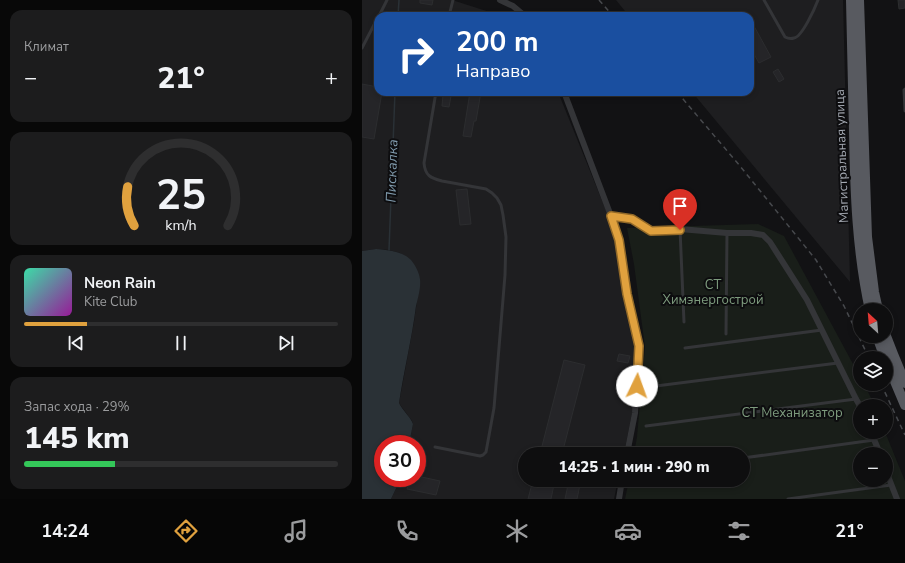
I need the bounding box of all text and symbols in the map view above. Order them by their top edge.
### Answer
text: 200 m [456,23,539,61]
icon: right [390,28,442,80]
text: Климат [24,38,69,56]
text: 21° [157,58,205,99]
text: Направо [456,59,530,83]
text: − [24,63,37,93]
text: + [325,63,338,93]
street label: Магистральная улица [831,89,853,223]
water label: Пискалка [381,139,403,203]
text: 25 [156,167,206,224]
pin [663,189,697,230]
icon: arrive [669,195,691,217]
text: km/h [165,216,197,235]
text: Neon Rain [84,273,156,293]
park label: СТ Химэнергострой [663,276,763,309]
text: Kite Club [84,293,137,311]
north arrow [853,303,893,343]
map controls [853,303,893,487]
icon: previous [65,332,87,354]
icon: pause [170,332,192,354]
icon: next [275,332,297,354]
button: layers [853,351,893,391]
position arrow [616,365,658,407]
text: Запас хода · 29% [24,398,130,416]
button: + [853,399,893,439]
park label: СТ Механизатор [741,404,843,422]
text: 145 km [24,418,130,459]
speed limit sign: 30 [374,435,426,487]
button: − [853,447,893,487]
text: 14:25 · 1 мин · 290 m [558,457,710,477]
icon: directions [172,517,200,545]
icon: music [282,517,310,545]
icon: phone [393,517,421,545]
icon: climate [503,517,531,545]
icon: car [614,517,642,545]
icon: filters [725,517,753,545]
text: 14:24 [41,519,89,543]
text: 21° [835,519,864,543]

